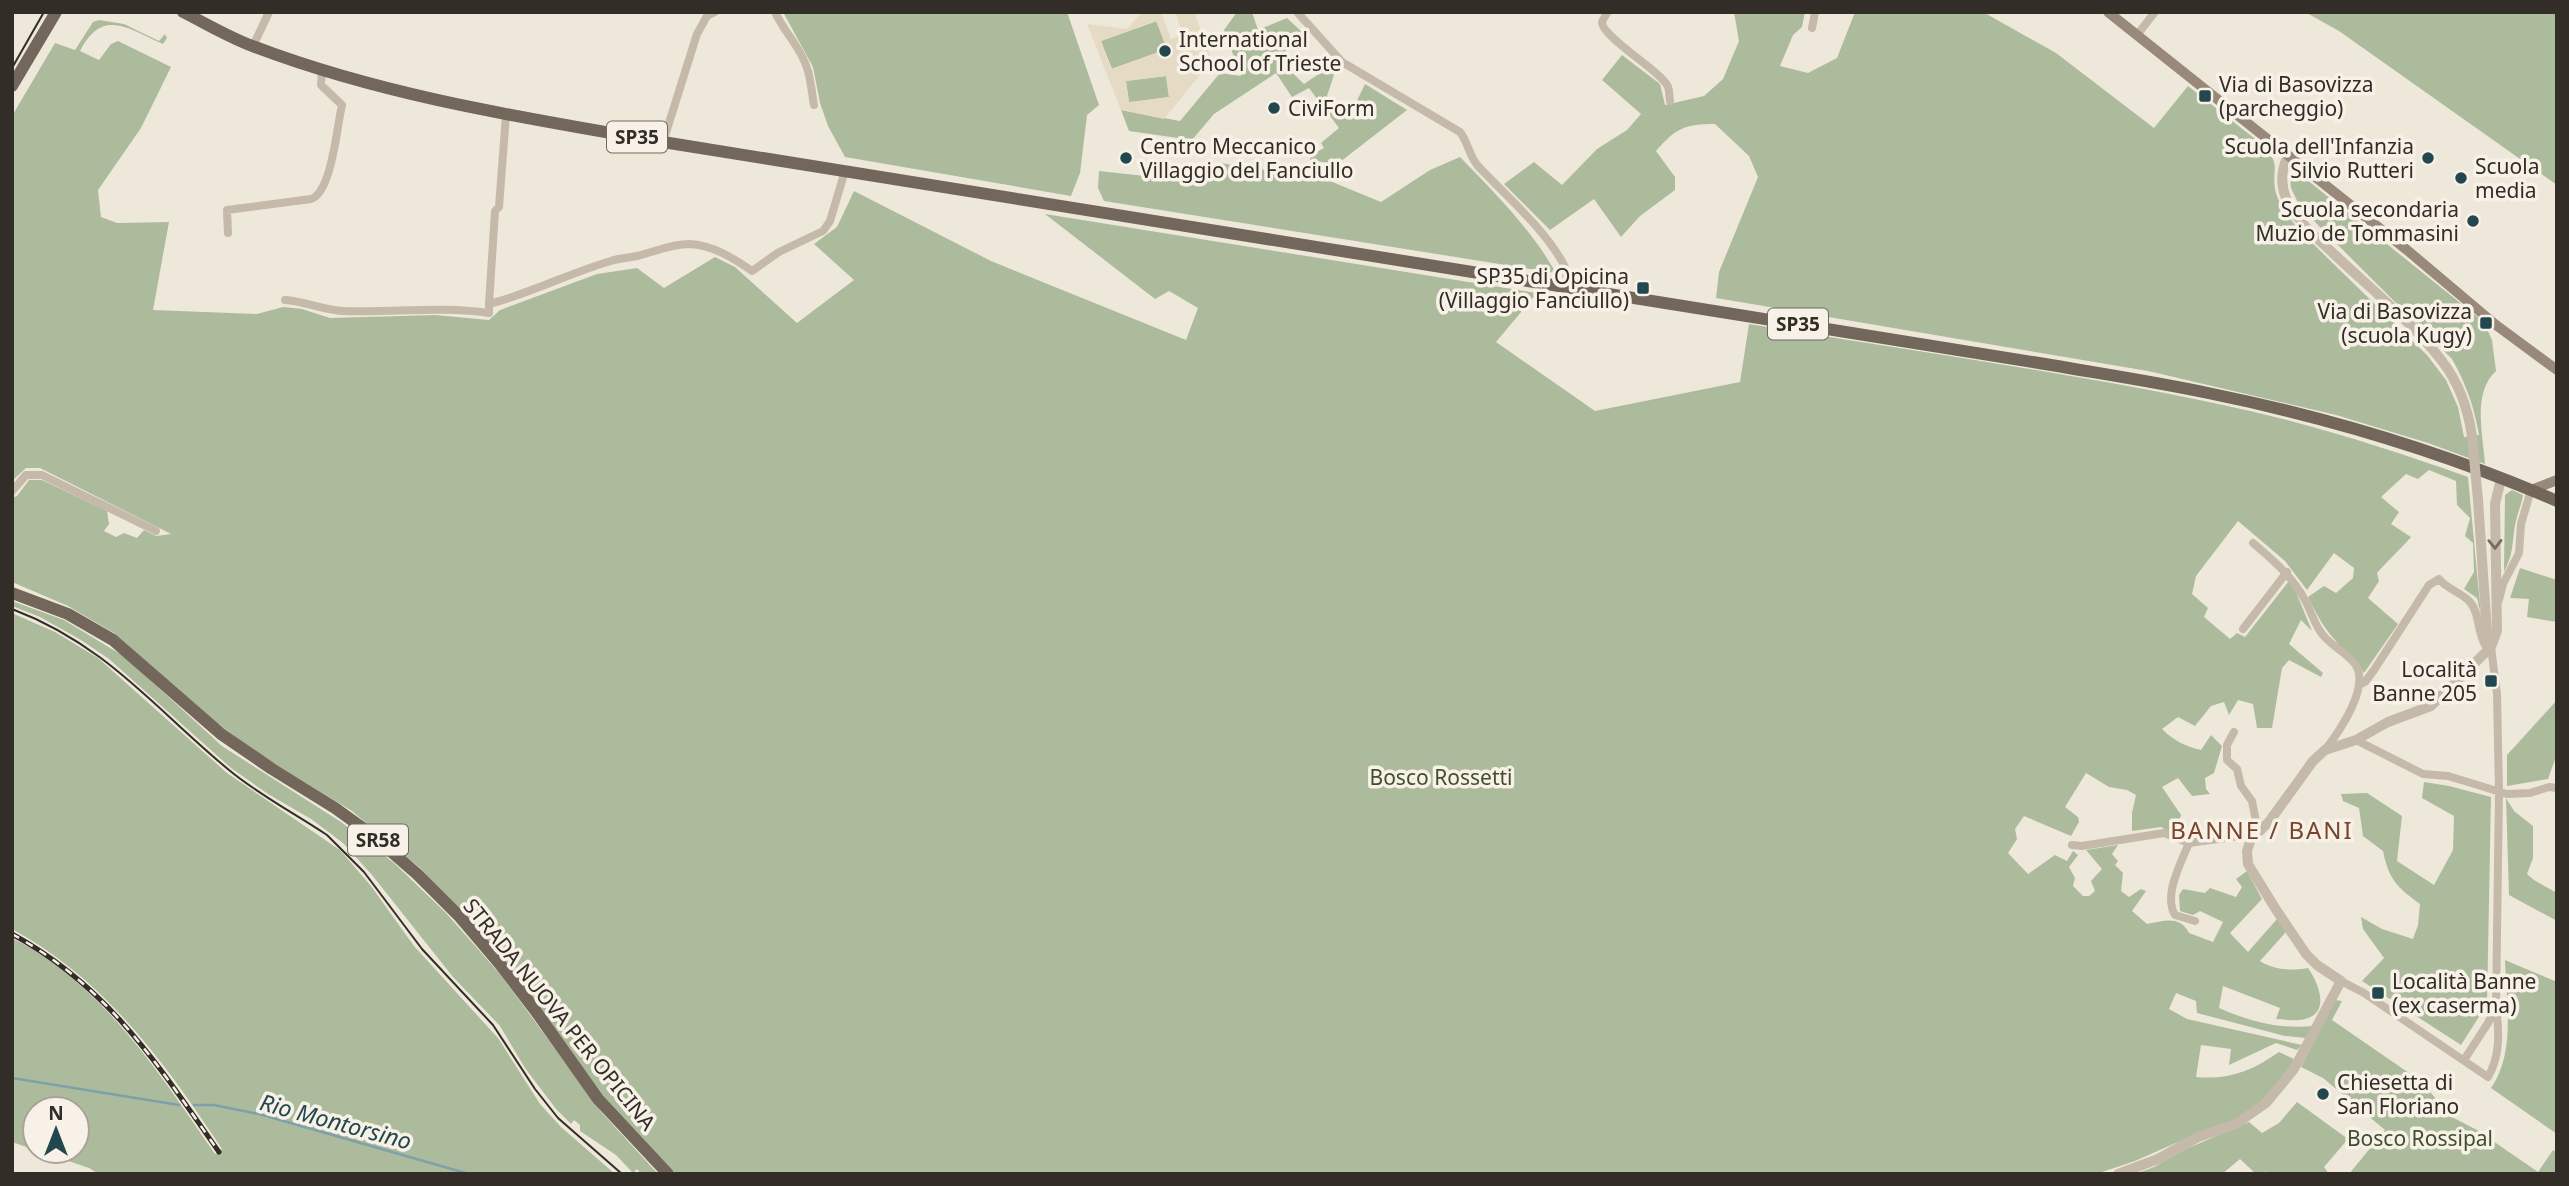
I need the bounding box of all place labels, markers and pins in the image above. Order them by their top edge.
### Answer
place label: International School of Trieste [1179,25,1341,77]
marker: International School of Trieste [1157,43,1173,59]
place label: Via di Basovizza (parcheggio) [2219,70,2373,122]
marker: Via di Basovizza (parcheggio) [2197,88,2213,104]
place label: CiviForm [1288,94,1375,122]
marker: CiviForm [1266,100,1282,116]
place label: Centro Meccanico Villaggio del Fanciullo [1140,132,1353,184]
place label: Scuola dell'Infanzia Silvio Rutteri [2225,132,2414,184]
marker: Centro Meccanico Villaggio del Fanciullo [1118,150,1134,166]
marker: Scuola dell'Infanzia Silvio Rutteri [2420,150,2436,166]
place label: Scuola media [2475,152,2540,204]
marker: Scuola media [2453,170,2469,186]
place label: Scuola secondaria Muzio de Tommasini [2255,195,2459,247]
marker: Scuola secondaria Muzio de Tommasini [2465,213,2481,229]
place label: SP35 di Opicina (Villaggio Fanciullo) [1439,262,1629,314]
marker: SP35 di Opicina (Villaggio Fanciullo) [1635,280,1651,296]
place label: Via di Basovizza (scuola Kugy) [2318,297,2472,349]
marker: Via di Basovizza (scuola Kugy) [2478,315,2494,331]
place label: Località Banne 205 [2372,655,2477,707]
marker: Località Banne 205 [2483,673,2499,689]
place label: Località Banne (ex caserma) [2392,967,2536,1019]
marker: Località Banne (ex caserma) [2370,985,2386,1001]
place label: Chiesetta di San Floriano [2337,1068,2459,1120]
marker: Chiesetta di San Floriano [2315,1086,2331,1102]

